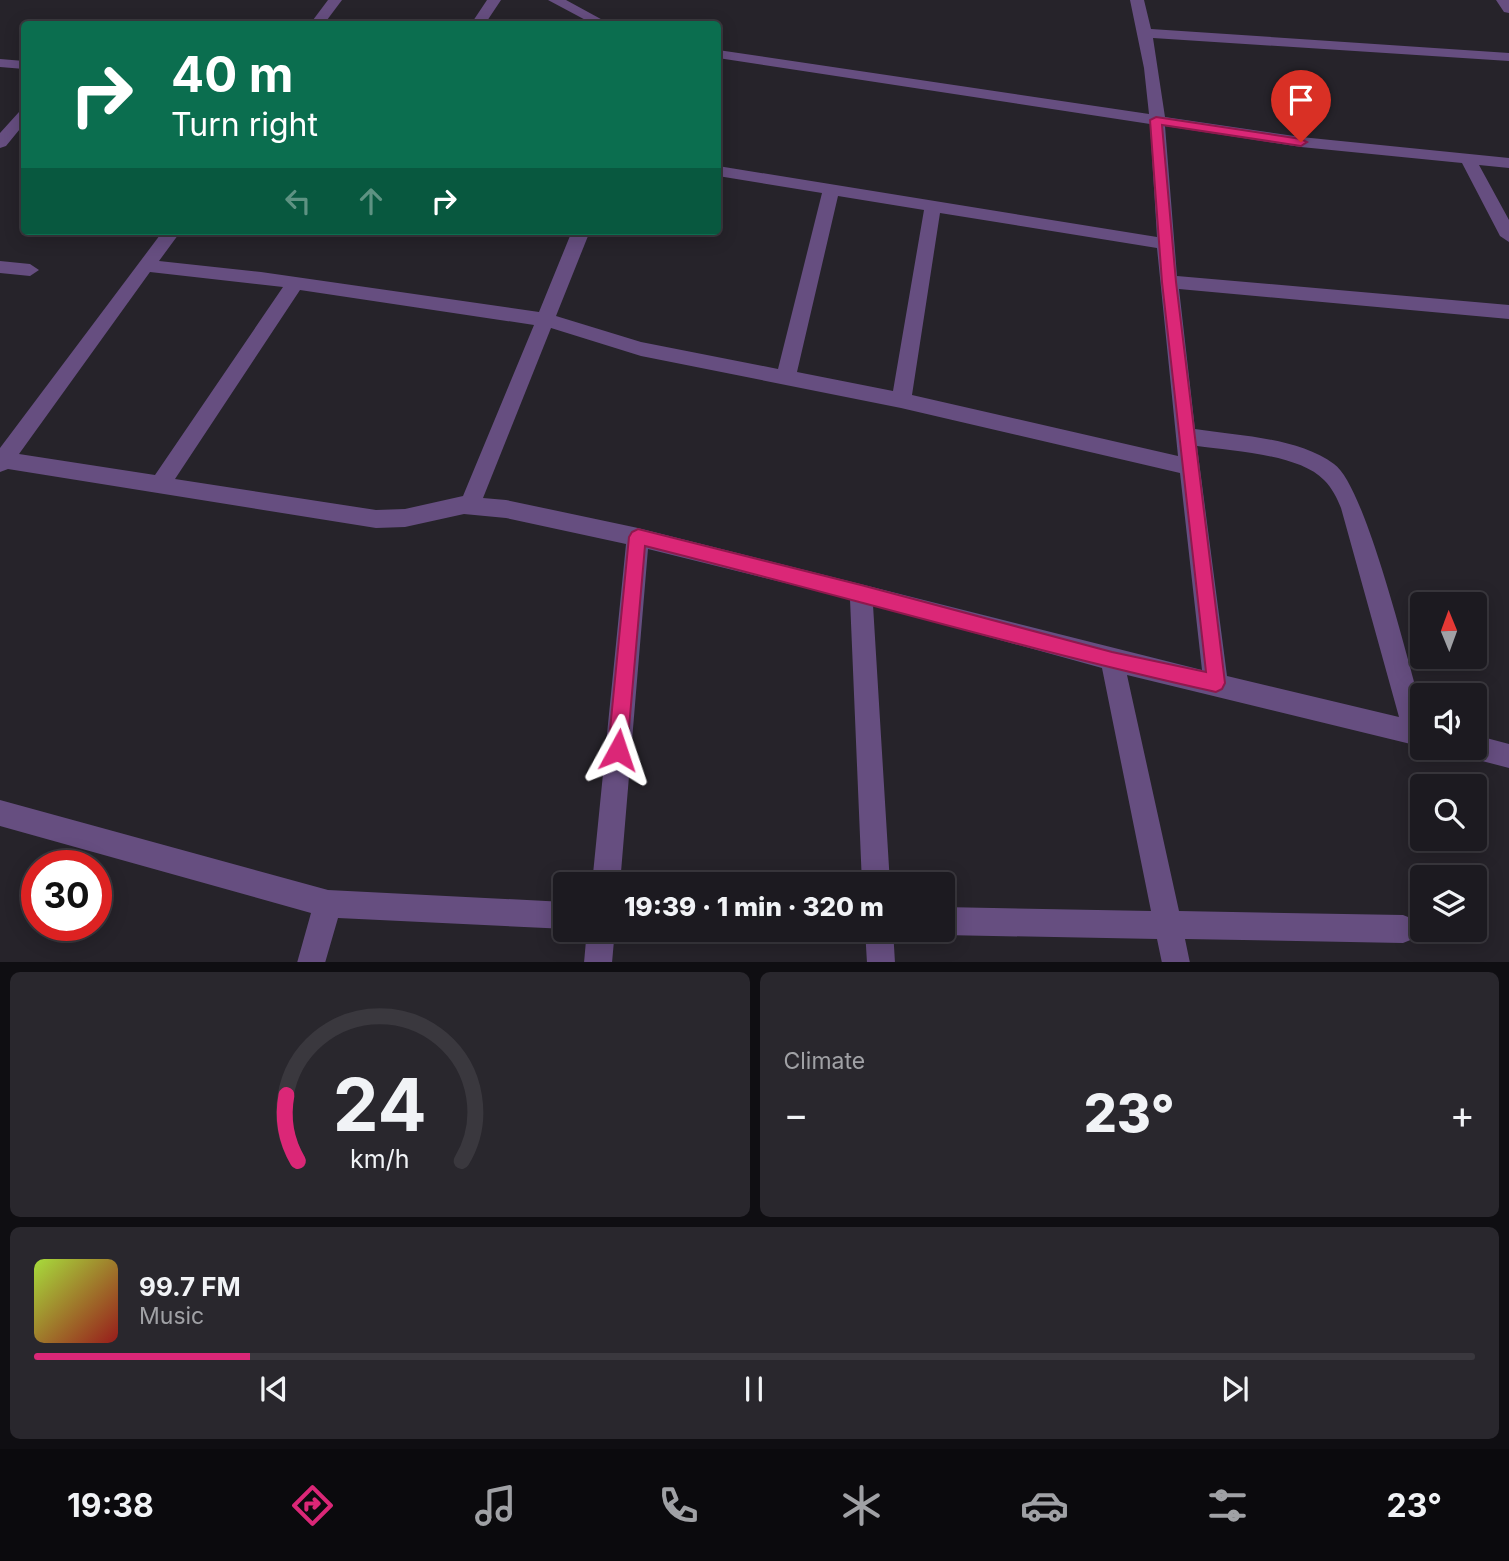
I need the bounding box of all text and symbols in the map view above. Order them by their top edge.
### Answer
text: 40 m [171,45,294,104]
icon: right [56,49,147,140]
pin [1271,70,1331,142]
icon: arrive [1282,81,1320,119]
text: Turn right [171,105,318,144]
icon: left [279,182,317,220]
icon: ahead [352,182,390,220]
icon: right [425,182,463,220]
north arrow [1410,592,1488,668]
map controls [1410,592,1487,942]
button: sound [1410,683,1487,760]
position arrow [581,713,655,787]
button: search [1410,774,1487,851]
speed limit sign: 30 [21,850,112,941]
button: layers [1410,865,1487,942]
text: 19:39 · 1 min · 320 m [624,891,884,922]
text: Climate [784,1047,865,1075]
text: 24 [333,1060,427,1149]
text: 23° [1084,1082,1175,1145]
text: − [784,1091,809,1137]
text: + [1450,1091,1475,1137]
text: km/h [350,1143,409,1173]
text: 99.7 FM [139,1271,241,1302]
text: Music [139,1302,204,1330]
icon: previous [255,1370,293,1408]
icon: pause [735,1370,773,1408]
icon: next [1216,1370,1254,1408]
icon: directions [288,1481,337,1530]
icon: music [471,1481,520,1530]
icon: phone [654,1481,703,1530]
icon: climate [837,1481,886,1530]
icon: car [1020,1481,1069,1530]
icon: filters [1203,1481,1252,1530]
text: 19:38 [67,1486,154,1525]
text: 23° [1387,1486,1442,1525]

